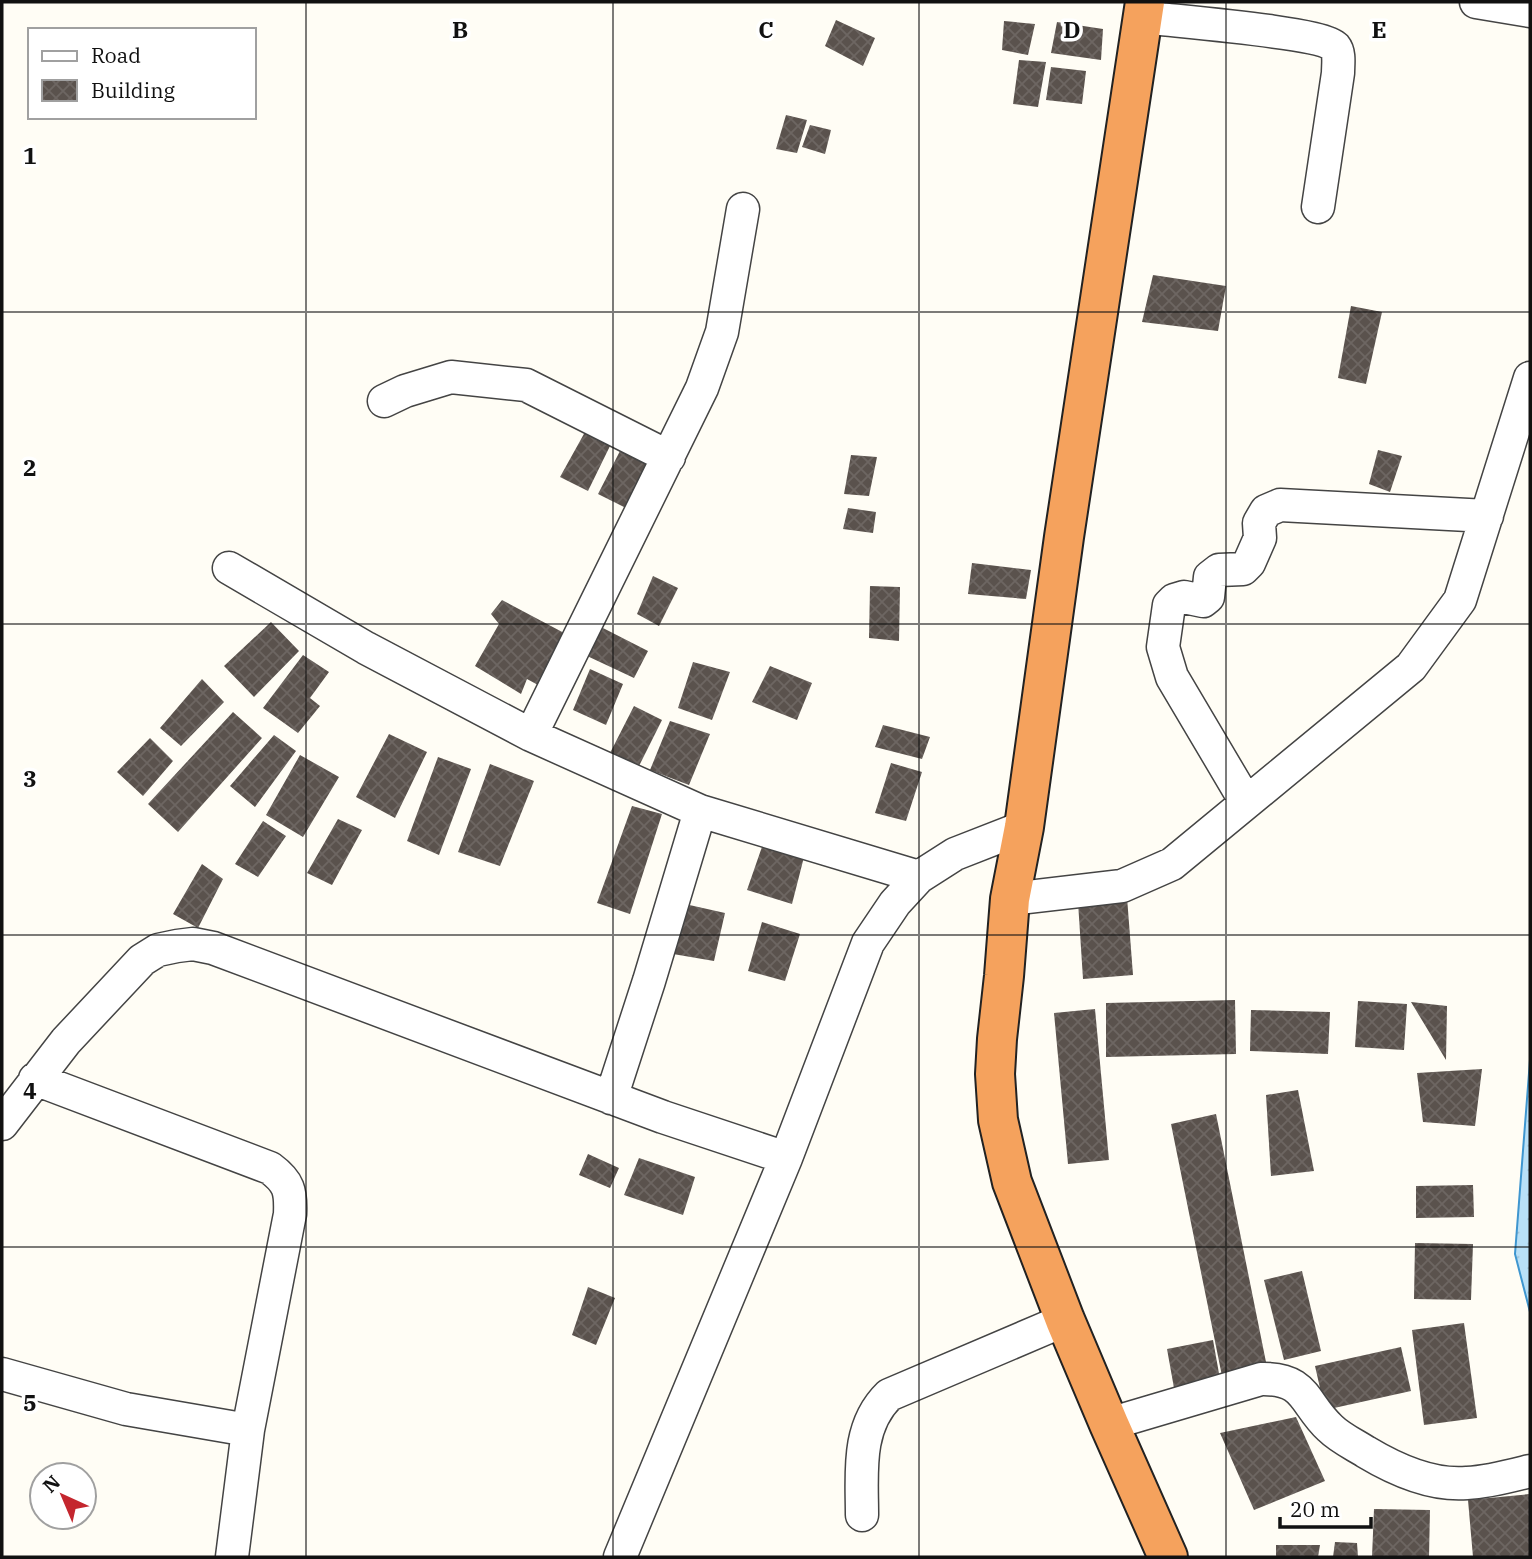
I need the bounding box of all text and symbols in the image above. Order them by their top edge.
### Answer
text: B [452,14,468,44]
text: C [758,14,774,44]
text: D [1063,14,1081,44]
text: E [1371,14,1387,44]
legend [28,28,256,119]
text: Road [91,41,141,69]
text: Building [91,76,176,104]
text: 1 [23,140,37,170]
text: 2 [23,452,37,482]
text: 3 [23,763,37,793]
text: 4 [23,1075,37,1105]
text: 5 [23,1387,37,1417]
north arrow [28,1461,98,1531]
text: N [37,1470,65,1498]
scale bar [1280,1486,1371,1530]
text: 20 m [1290,1495,1340,1523]

